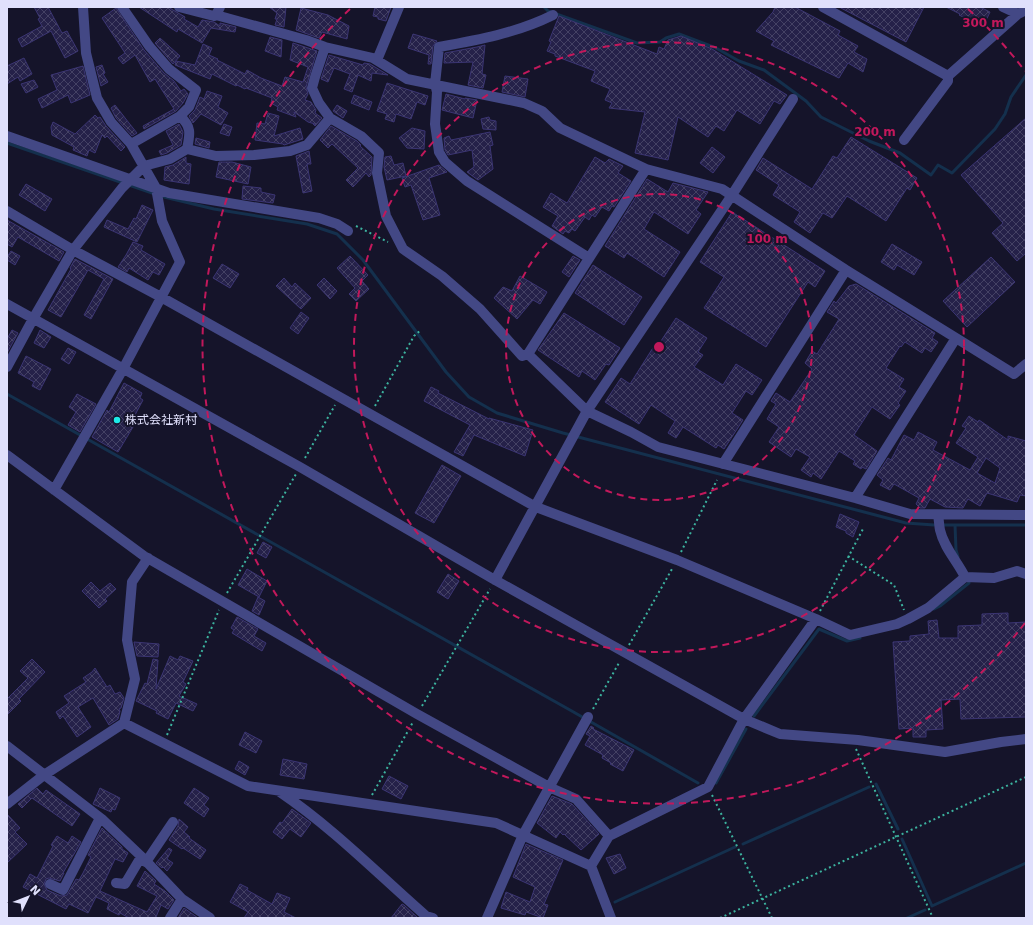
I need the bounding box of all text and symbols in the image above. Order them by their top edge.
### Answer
text: 300 m [962,16,1004,30]
text: 200 m [854,125,896,139]
text: 100 m [746,232,788,246]
centre of rings [652,340,666,354]
place label: 株式会社新村 [125,413,198,427]
marker: 株式会社新村 [112,415,122,425]
north arrow [8,877,48,917]
text: N [27,883,43,898]

